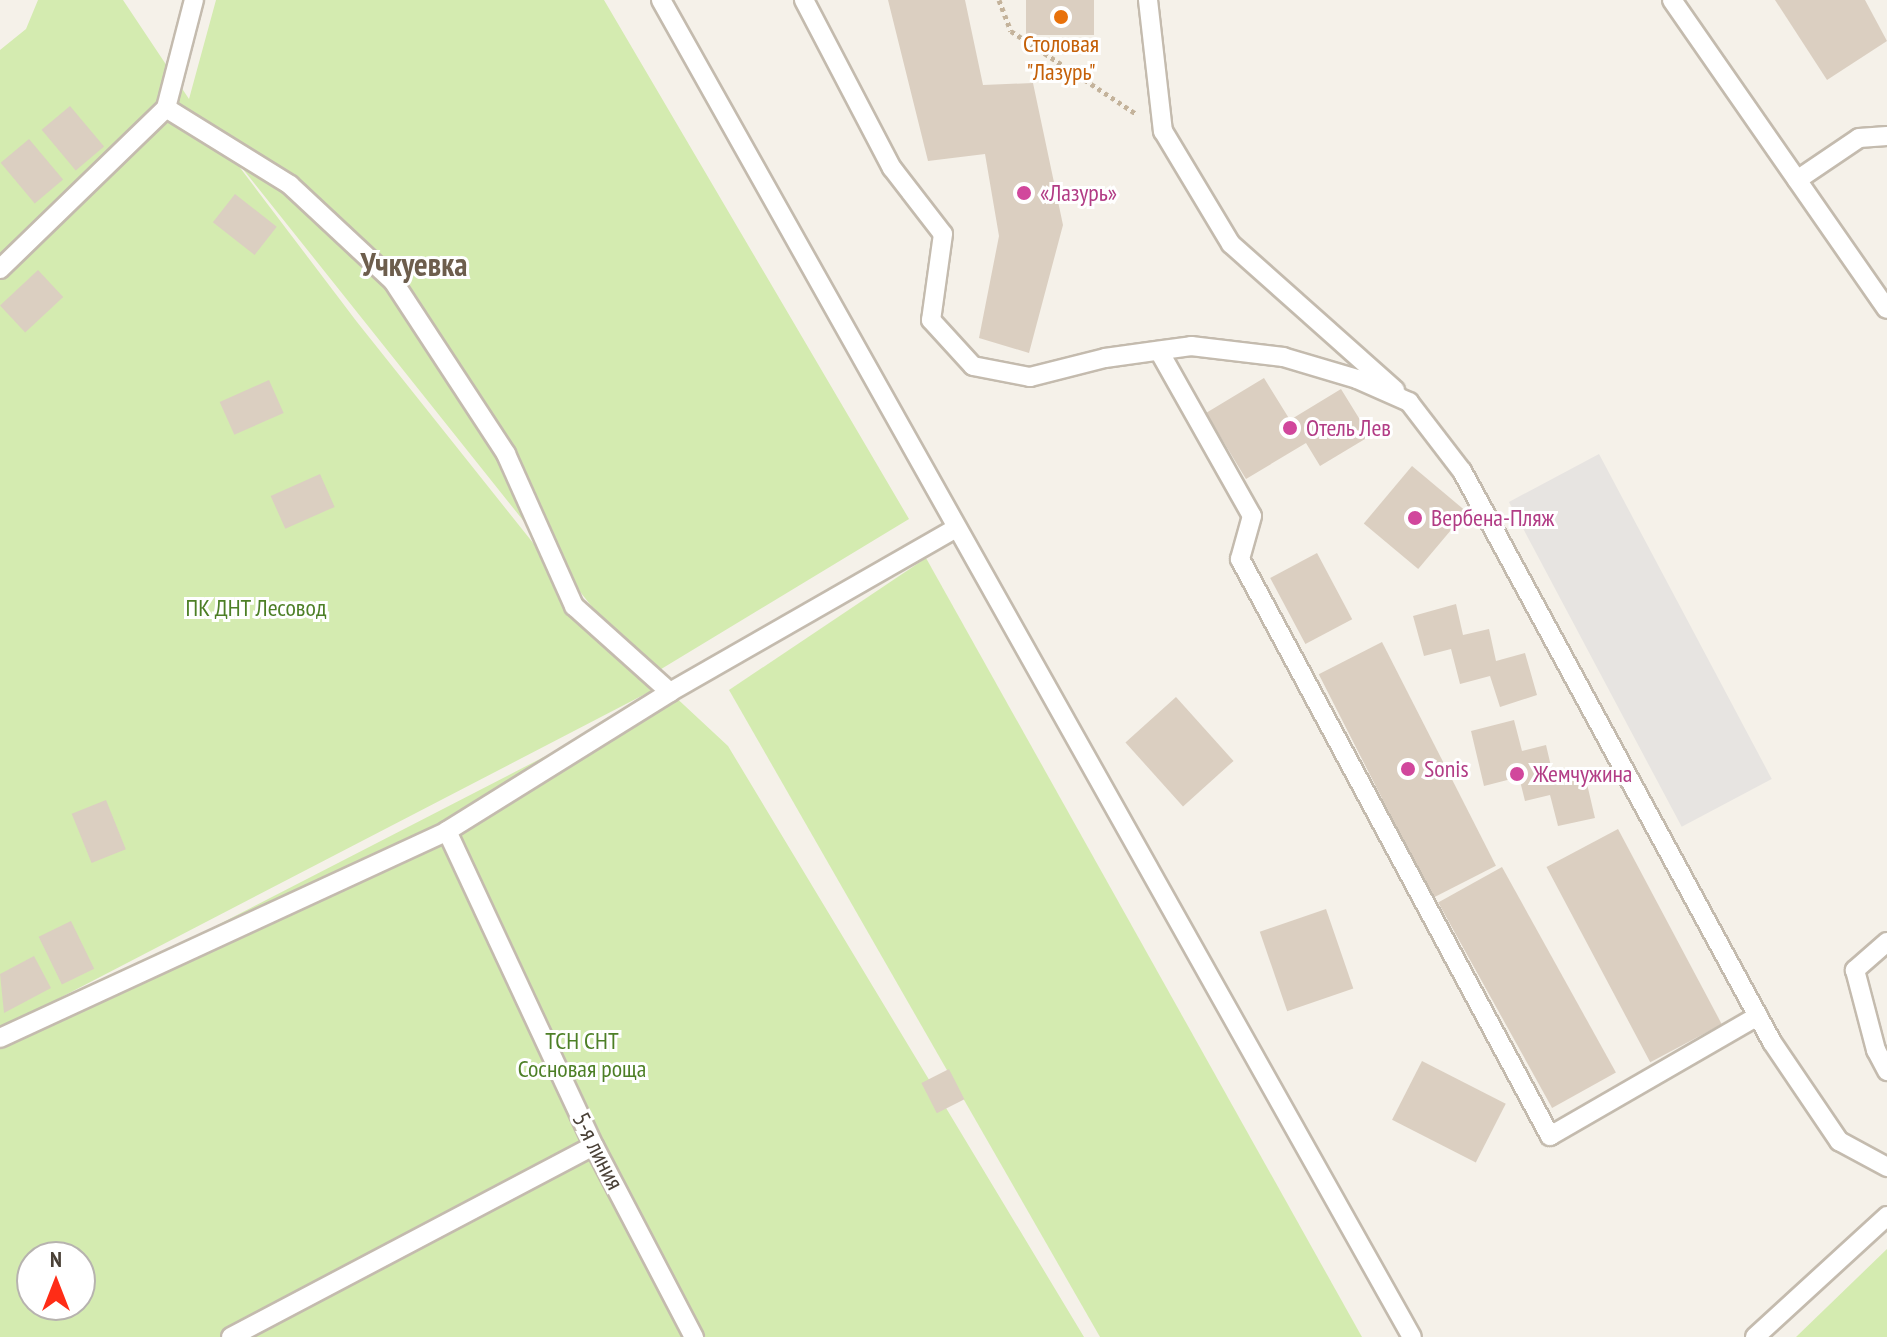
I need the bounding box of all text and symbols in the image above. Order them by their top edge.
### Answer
marker: Столовая "Лазурь" [1052,8,1070,26]
place label: Столовая "Лазурь" [1023,30,1099,86]
place label: «Лазурь» [1040,179,1117,207]
marker: «Лазурь» [1015,184,1033,202]
district label: Учкуевка [361,245,467,283]
place label: Отель Лев [1306,414,1392,442]
marker: Отель Лев [1281,419,1299,437]
place label: Вербена-Пляж [1431,504,1555,532]
marker: Вербена-Пляж [1406,509,1424,527]
park label: ПК ДНТ Лесовод [185,594,327,622]
place label: Sonis [1424,755,1468,783]
marker: Sonis [1399,760,1417,778]
place label: Жемчужина [1533,760,1632,788]
marker: Жемчужина [1508,765,1526,783]
park label: ТСН СНТ Сосновая роща [518,1027,646,1083]
street label: 5-я линия [566,1108,630,1194]
north arrow [16,1241,96,1321]
text: N [50,1245,62,1273]

